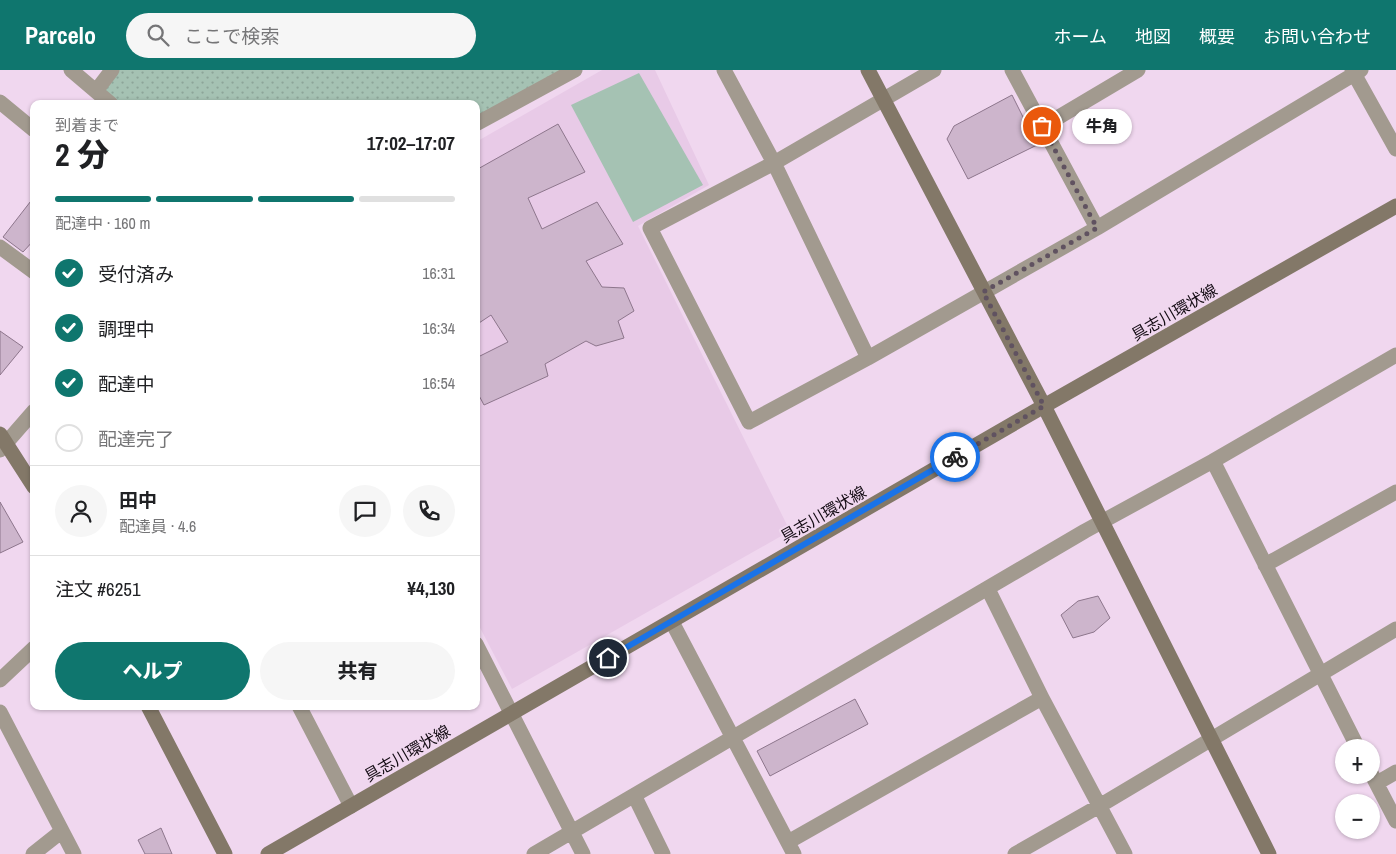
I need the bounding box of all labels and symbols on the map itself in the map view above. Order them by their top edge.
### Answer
pin [1021,105,1063,147]
callout: 牛角 [1072,108,1132,144]
street label: 具志川環状線 [1127,278,1221,346]
courier [930,432,980,482]
street label: 具志川環状線 [776,480,870,548]
pin [587,637,629,679]
street label: 具志川環状線 [360,719,454,787]

